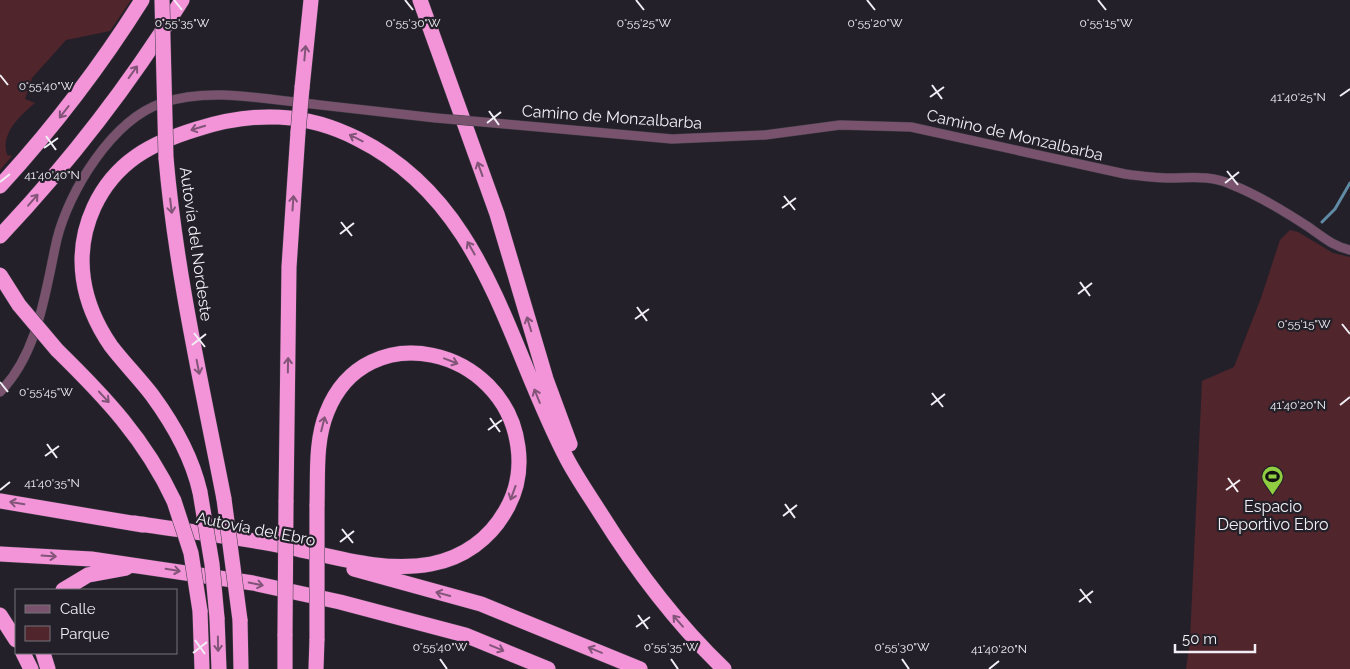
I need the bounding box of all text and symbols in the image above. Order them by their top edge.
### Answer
text: 0°55'35"W [155,16,210,30]
text: 0°55'30"W [385,16,441,30]
text: 0°55'25"W [617,16,672,30]
text: 0°55'20"W [847,16,903,30]
text: 0°55'15"W [1079,16,1133,30]
one-way arrow [301,45,310,61]
one-way arrow [128,65,138,79]
text: 0°55'40"W [19,79,74,93]
text: 41°40'25"N [1270,90,1326,104]
street label: Camino de Monzalbarba [521,101,703,133]
one-way arrow [59,105,69,119]
street label: Camino de Monzalbarba [925,105,1105,165]
one-way arrow [190,124,206,134]
one-way arrow [348,133,363,143]
one-way arrow [475,161,484,177]
street label: Autovía del Nordeste [176,166,216,322]
text: 41°40'40"N [24,168,80,182]
one-way arrow [27,193,38,206]
one-way arrow [289,195,298,211]
one-way arrow [166,198,176,214]
one-way arrow [466,241,476,256]
one-way arrow [524,316,534,332]
text: 0°55'15"W [1277,317,1331,331]
one-way arrow [443,357,458,366]
one-way arrow [194,358,203,374]
one-way arrow [283,358,293,374]
text: 0°55'45"W [19,385,73,399]
one-way arrow [532,389,542,404]
one-way arrow [98,390,110,403]
text: 41°40'20"N [1270,398,1326,412]
one-way arrow [319,417,329,433]
sports icon: Espacio Deportivo Ebro [1261,465,1285,496]
text: 41°40'35"N [24,476,80,490]
one-way arrow [508,485,517,501]
place label: Espacio Deportivo Ebro [1217,497,1329,534]
one-way arrow [9,498,25,508]
street label: Autovía del Ebro [195,508,317,550]
one-way arrow [40,552,56,561]
one-way arrow [165,565,181,575]
one-way arrow [247,580,263,589]
one-way arrow [435,588,451,598]
legend [15,589,178,654]
text: Calle [60,600,96,618]
one-way arrow [673,615,684,628]
scale bar [1175,622,1255,654]
text: Parque [60,625,110,643]
text: 50 m [1182,630,1217,648]
one-way arrow [213,635,223,651]
text: 0°55'40"W [413,640,468,654]
text: 0°55'35"W [644,640,699,654]
text: 0°55'30"W [874,640,930,654]
text: 41°40'20"N [971,642,1027,656]
one-way arrow [489,643,504,653]
one-way arrow [588,644,603,654]

